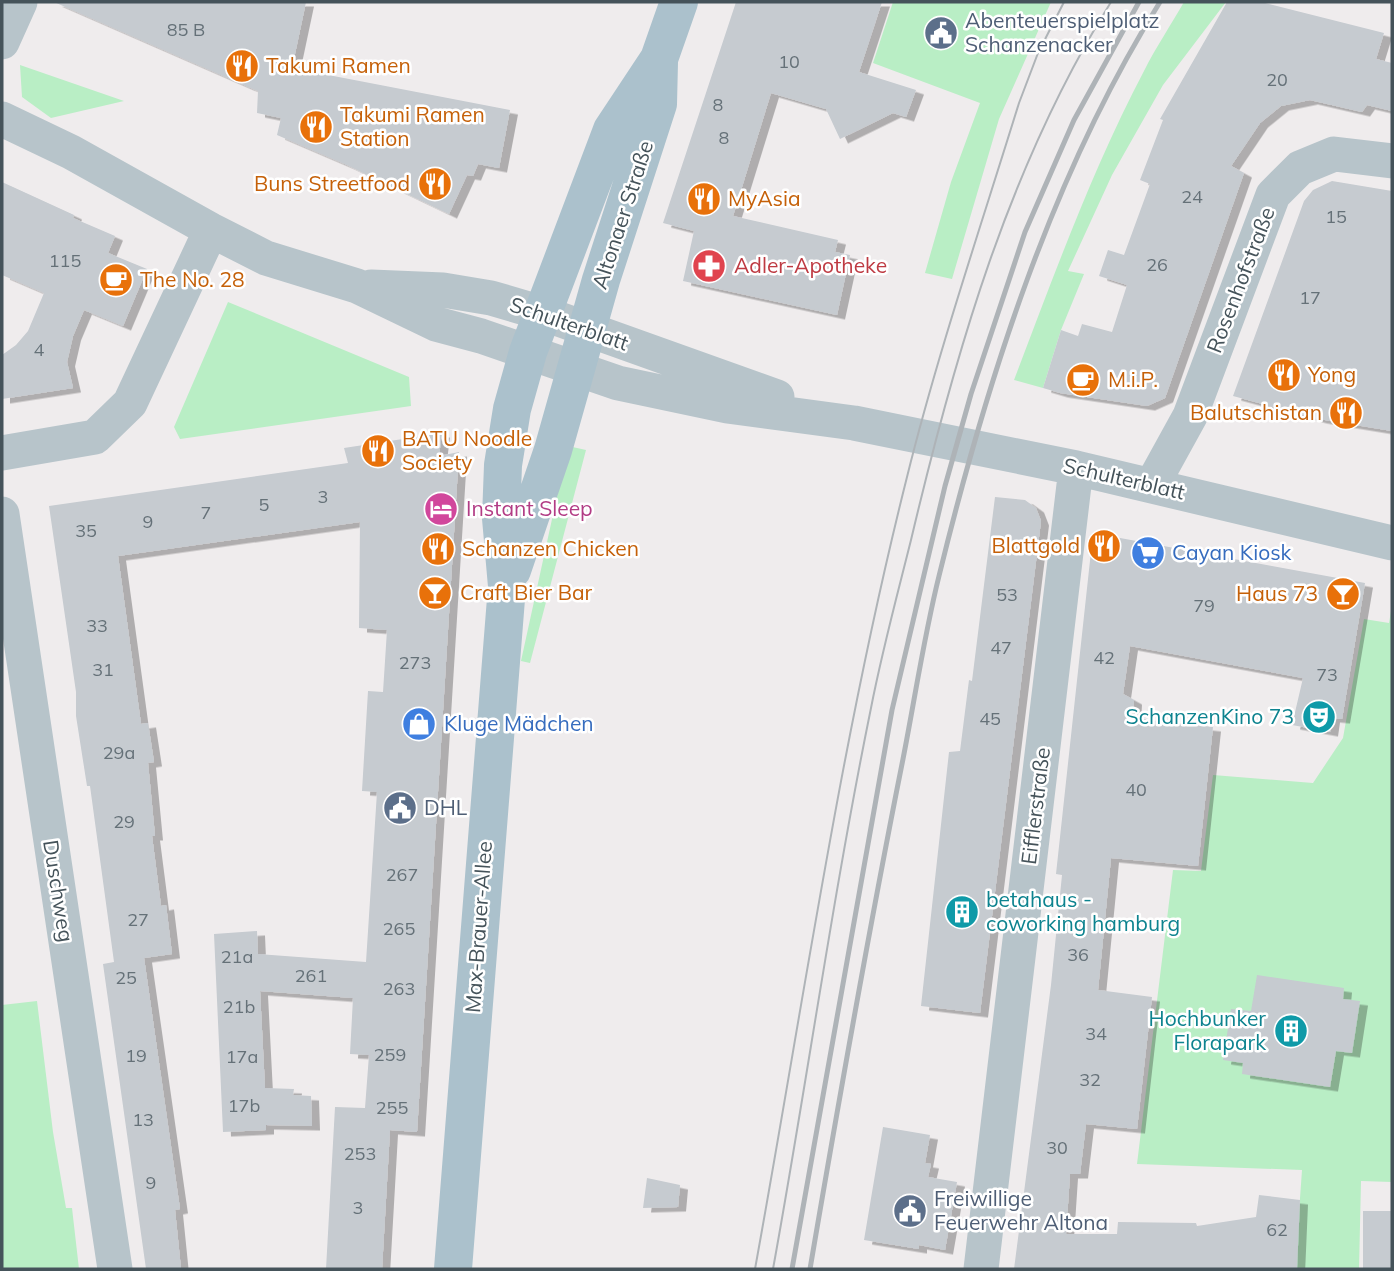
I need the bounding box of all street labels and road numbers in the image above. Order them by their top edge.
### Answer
street label: Altonaer Straße [586,137,658,292]
street label: Rosenhofstraße [1200,203,1280,356]
street label: Schulterblatt [507,291,632,356]
street label: Schulterblatt [1061,451,1187,505]
street label: Eifflerstraße [1015,746,1055,866]
street label: Duschweg [38,838,80,944]
street label: Max-Brauer-Allee [459,840,497,1014]

